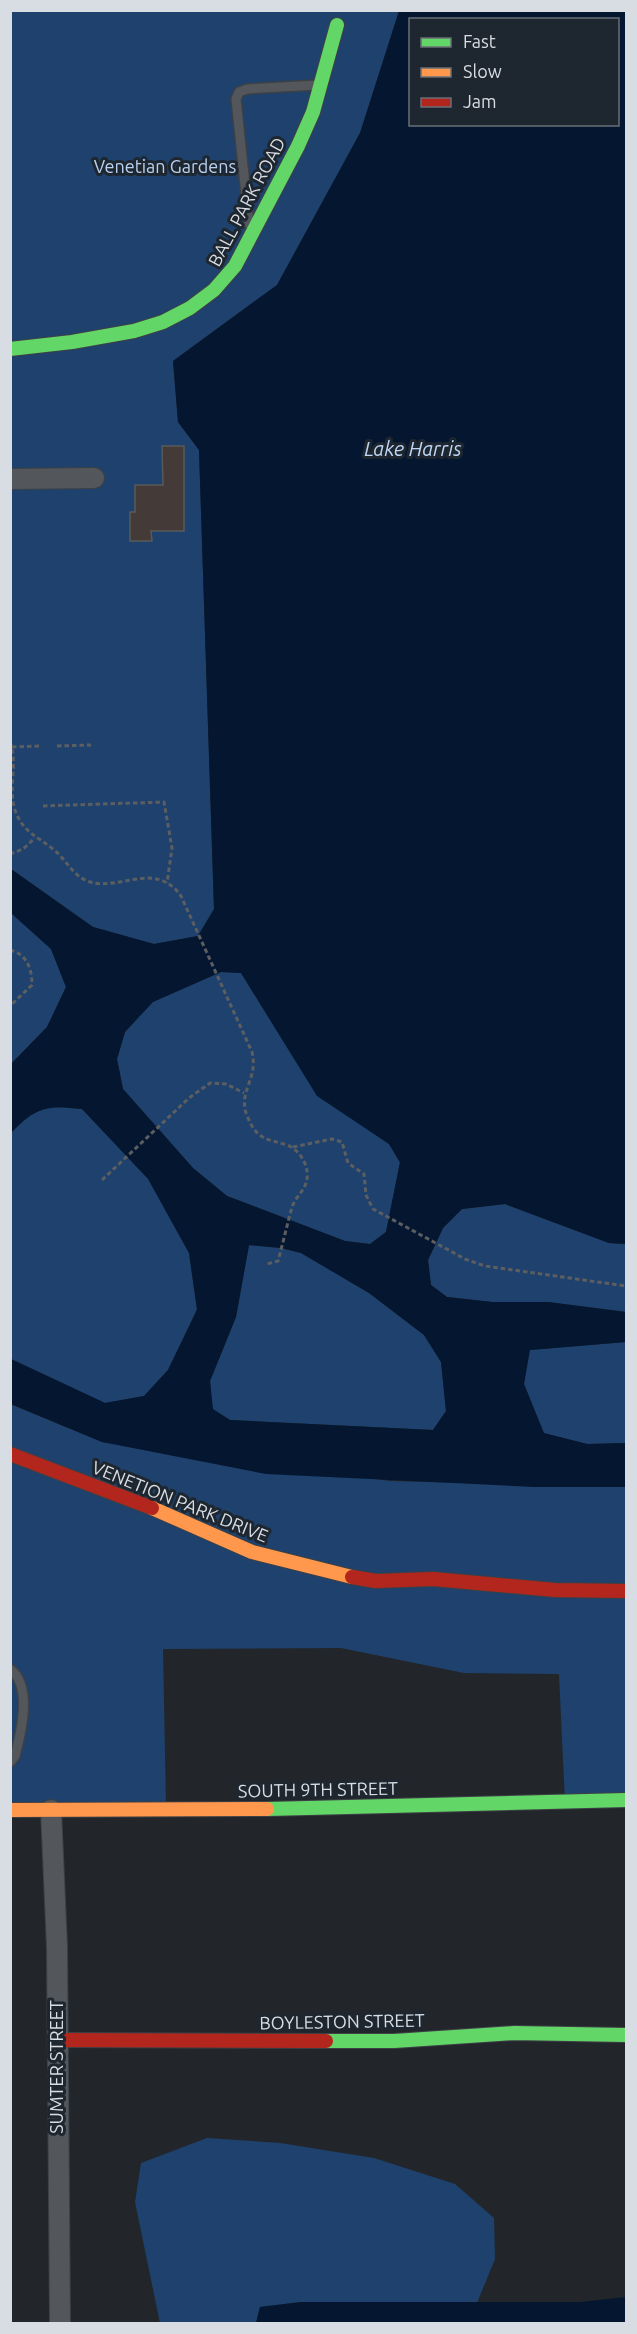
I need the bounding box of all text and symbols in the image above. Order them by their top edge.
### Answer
legend [409,18,619,126]
text: Fast [463,31,496,51]
text: Slow [463,61,502,81]
text: Jam [463,91,497,111]
street label: BALL PARK ROAD [204,134,289,269]
park label: Venetian Gardens [94,156,236,176]
water label: Lake Harris [364,437,462,460]
street label: VENETION PARK DRIVE [89,1457,271,1546]
street label: SOUTH 9TH STREET [238,1778,398,1800]
street label: SUMTER STREET [46,2000,66,2134]
street label: BOYLESTON STREET [259,2010,425,2032]

